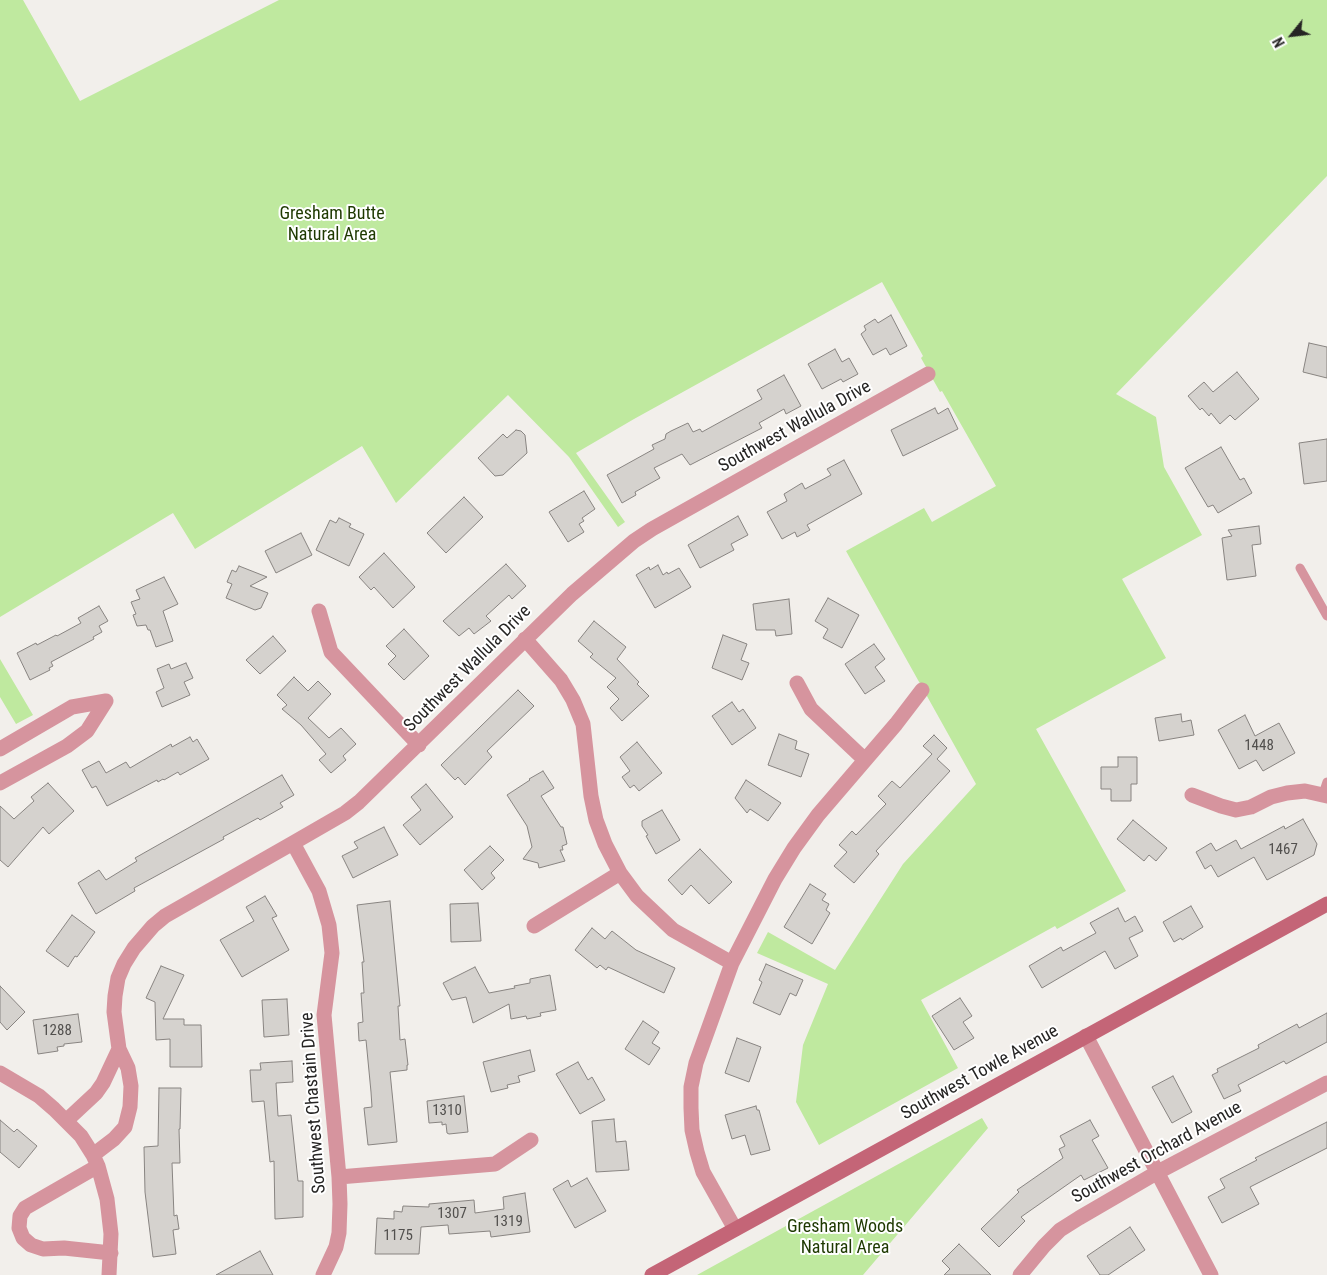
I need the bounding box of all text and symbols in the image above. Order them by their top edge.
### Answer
north arrow [1267,10,1317,60]
text: N [1270,35,1288,50]
park label: Gresham Butte Natural Area [279,203,385,245]
street label: Southwest Wallula Drive [715,376,875,478]
street label: Southwest Wallula Drive [400,601,536,737]
house number: 1448 [1244,737,1274,755]
house number: 1467 [1268,841,1298,859]
street label: Southwest Chastain Drive [297,1012,331,1194]
street label: Southwest Towle Avenue [898,1021,1062,1125]
house number: 1288 [42,1022,72,1040]
street label: Southwest Orchard Avenue [1068,1097,1246,1209]
house number: 1310 [432,1102,462,1120]
house number: 1307 [437,1205,467,1223]
house number: 1319 [493,1213,523,1231]
park label: Gresham Woods Natural Area [787,1216,903,1258]
house number: 1175 [383,1227,413,1245]

